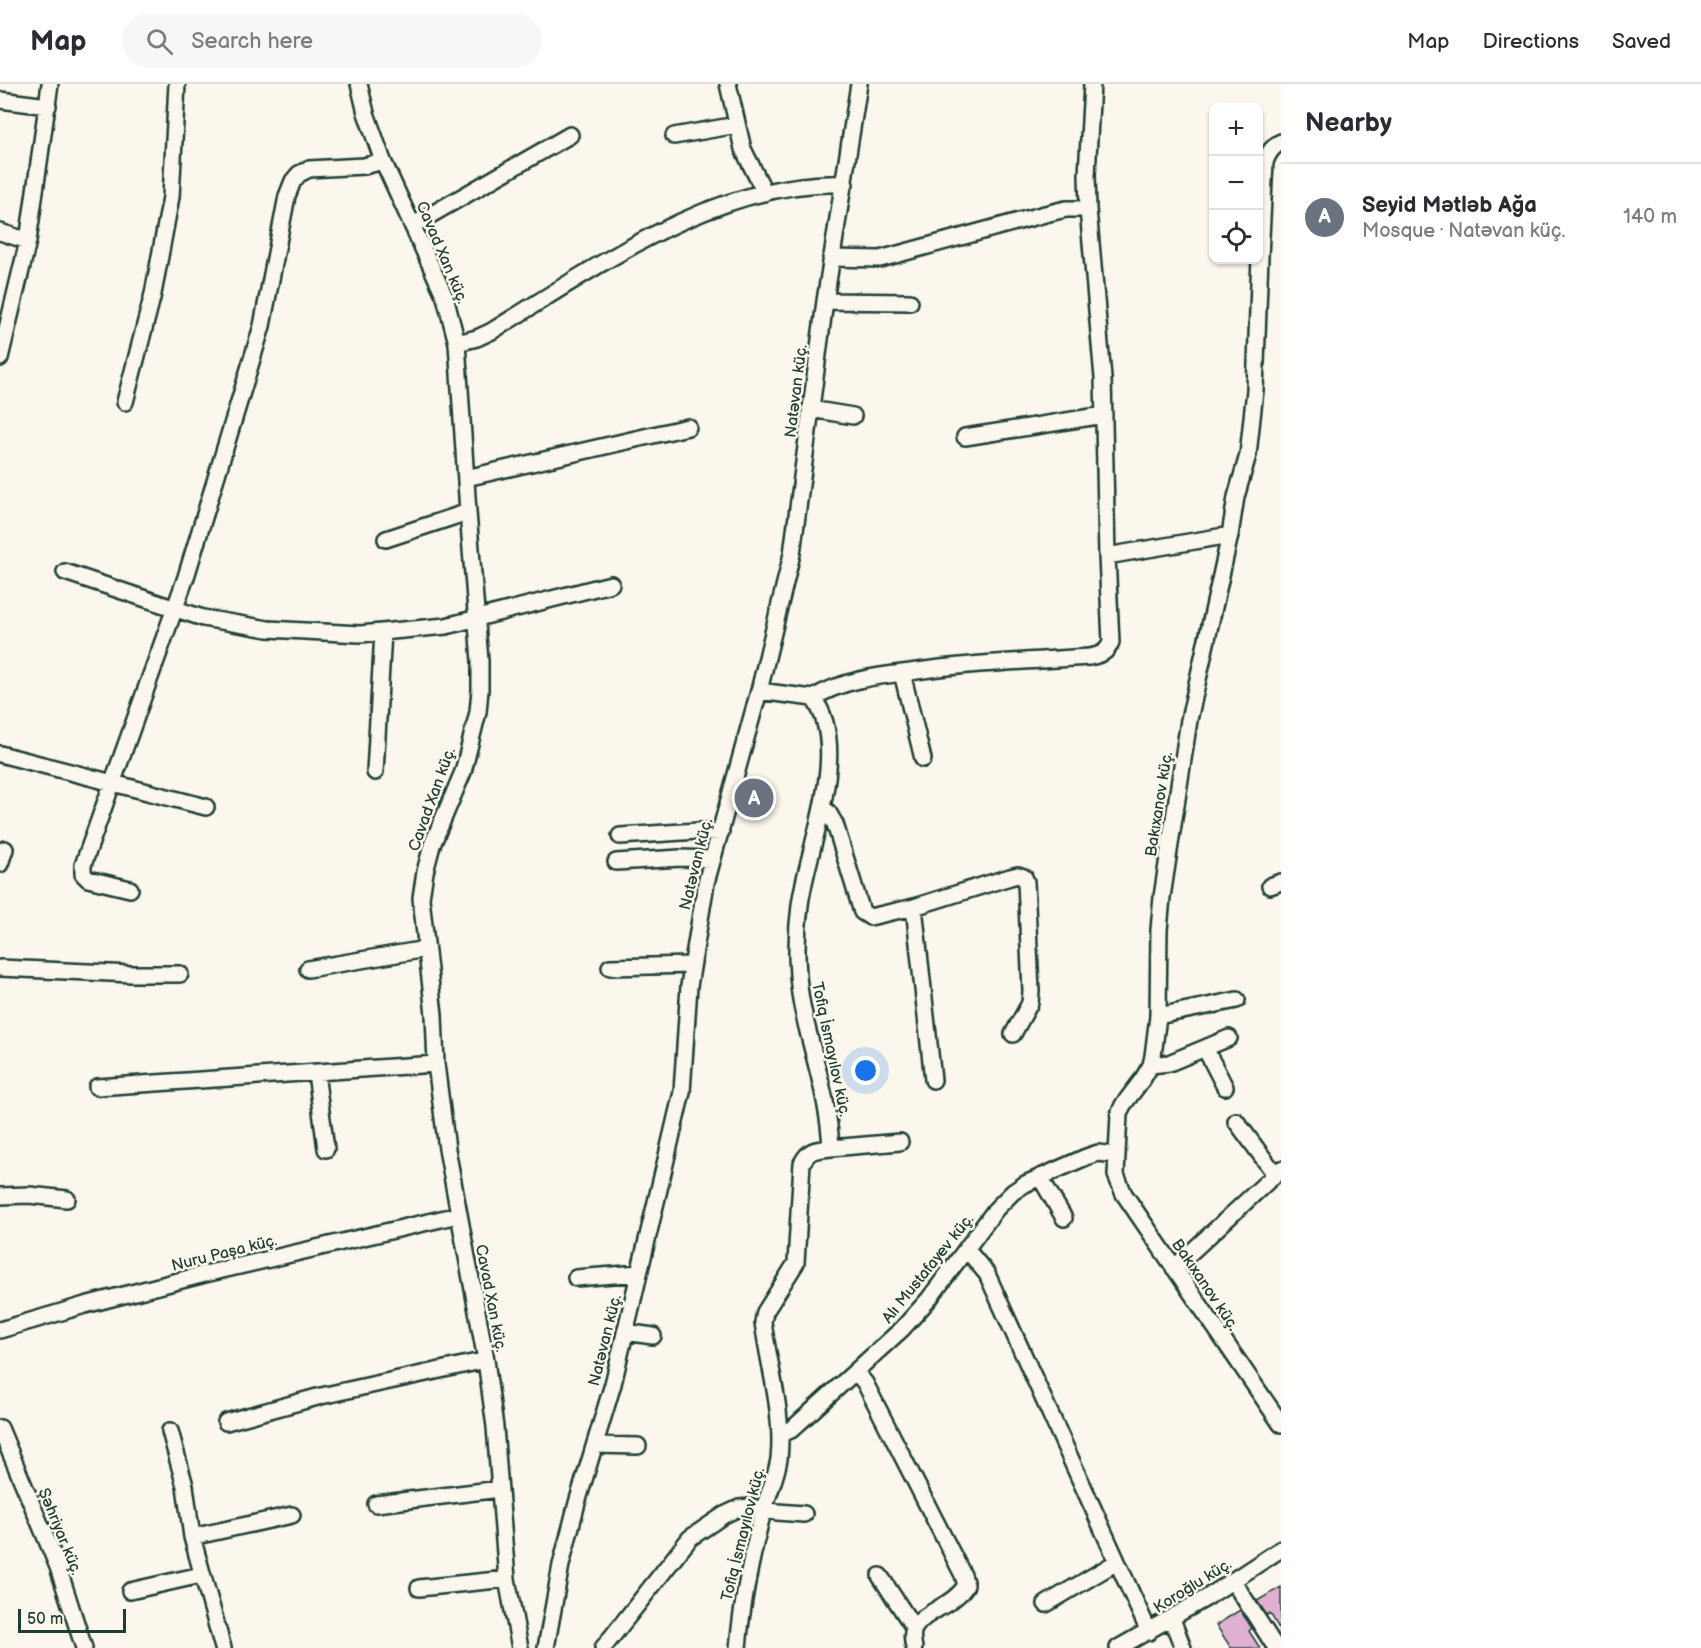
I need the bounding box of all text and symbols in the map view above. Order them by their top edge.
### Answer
search box [122,14,542,68]
text: Map [30,25,86,58]
icon: search [143,25,176,58]
text: Search here [191,28,313,55]
text: Map [1407,29,1450,54]
text: Directions [1483,29,1579,54]
text: Saved [1612,29,1671,54]
map controls [1209,102,1263,264]
button: + [1209,102,1263,156]
text: Nearby [1305,108,1392,139]
button: − [1209,156,1263,210]
text: Seyid Mətləb Ağa [1362,192,1537,219]
street label: Cavad Xan küç. [412,199,472,307]
text: A [1318,205,1331,229]
text: 140 m [1623,205,1677,229]
button: locate [1209,210,1263,264]
text: Mosque · Natəvan küç. [1362,219,1565,243]
street label: Natəvan küç. [781,344,812,439]
street label: Cavad Xan küç. [405,745,460,854]
street label: Bakıxanov küç. [1142,750,1177,858]
pin: A [734,776,774,820]
street label: Natəvan küç. [676,817,717,912]
street label: Tofiq İsmayılov küç. [807,980,856,1118]
your location [851,1056,880,1085]
street label: Alı Mustafayev küç. [878,1210,978,1327]
street label: Nuru Paşa küç. [170,1231,279,1276]
street label: Bakıxanov küç. [1167,1236,1242,1334]
street label: Cavad Xan küç. [471,1243,510,1354]
street label: Natəvan küç. [585,1293,626,1388]
street label: Tofiq İsmayılov küç. [716,1465,769,1603]
street label: Şəhriyar küç. [34,1485,86,1578]
street label: Koroğlu küç. [1150,1555,1235,1618]
scale bar [18,1606,126,1634]
text: 50 m [27,1610,63,1629]

